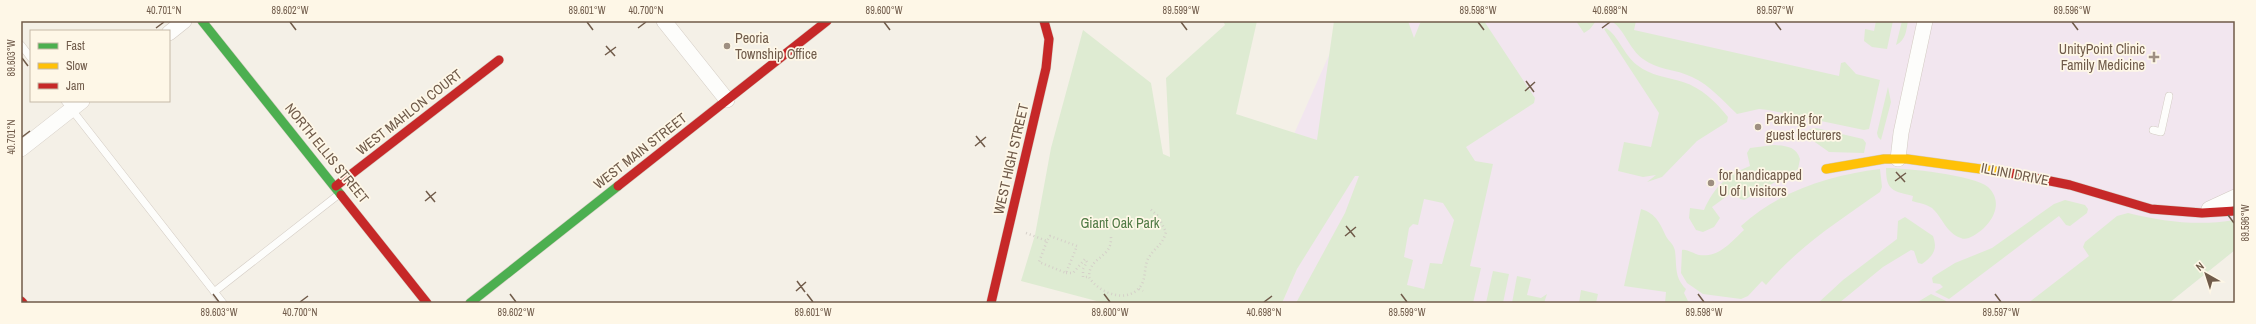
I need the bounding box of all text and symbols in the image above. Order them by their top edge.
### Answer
text: 40.701°N [147,4,182,17]
text: 89.602°W [272,4,309,17]
text: 89.601°W [569,4,606,17]
text: 40.700°N [629,4,664,17]
text: 89.600°W [866,4,903,17]
text: 89.599°W [1163,4,1200,17]
text: 89.598°W [1460,4,1497,17]
text: 40.698°N [1593,4,1628,17]
text: 89.597°W [1757,4,1794,17]
text: 89.596°W [2054,4,2091,17]
place label: Peoria Township Office [735,29,817,63]
legend [30,30,170,102]
text: Fast [66,38,85,54]
text: 89.603°W [5,39,18,76]
place label: UnityPoint Clinic Family Medicine [2059,40,2145,74]
marker: Peoria Township Office [722,41,732,51]
marker: UnityPoint Clinic Family Medicine [2148,51,2160,63]
text: Slow [66,58,88,74]
street label: WEST MAHLON COURT [353,65,465,159]
text: Jam [66,78,85,94]
street label: NORTH ELLIS STREET [281,99,373,207]
street label: WEST HIGH STREET [989,102,1033,216]
street label: WEST MAIN STREET [590,109,690,193]
place label: Parking for guest lecturers [1766,110,1842,144]
text: 40.701°N [5,119,18,155]
marker: Parking for guest lecturers [1753,122,1763,132]
street label: ILLINI DRIVE [1979,159,2051,189]
place label: for handicapped U of I visitors [1719,166,1802,200]
marker: for handicapped U of I visitors [1706,178,1716,188]
text: 89.596°W [2239,204,2252,241]
park label: Giant Oak Park [1080,214,1160,232]
north arrow [2186,254,2226,294]
text: N [2193,259,2207,274]
text: 89.603°W [201,306,238,319]
text: 40.700°N [283,306,318,319]
text: 89.602°W [498,306,535,319]
text: 89.601°W [795,306,832,319]
text: 89.600°W [1092,306,1129,319]
text: 40.698°N [1247,306,1282,319]
text: 89.599°W [1389,306,1426,319]
text: 89.598°W [1686,306,1723,319]
text: 89.597°W [1983,306,2020,319]

